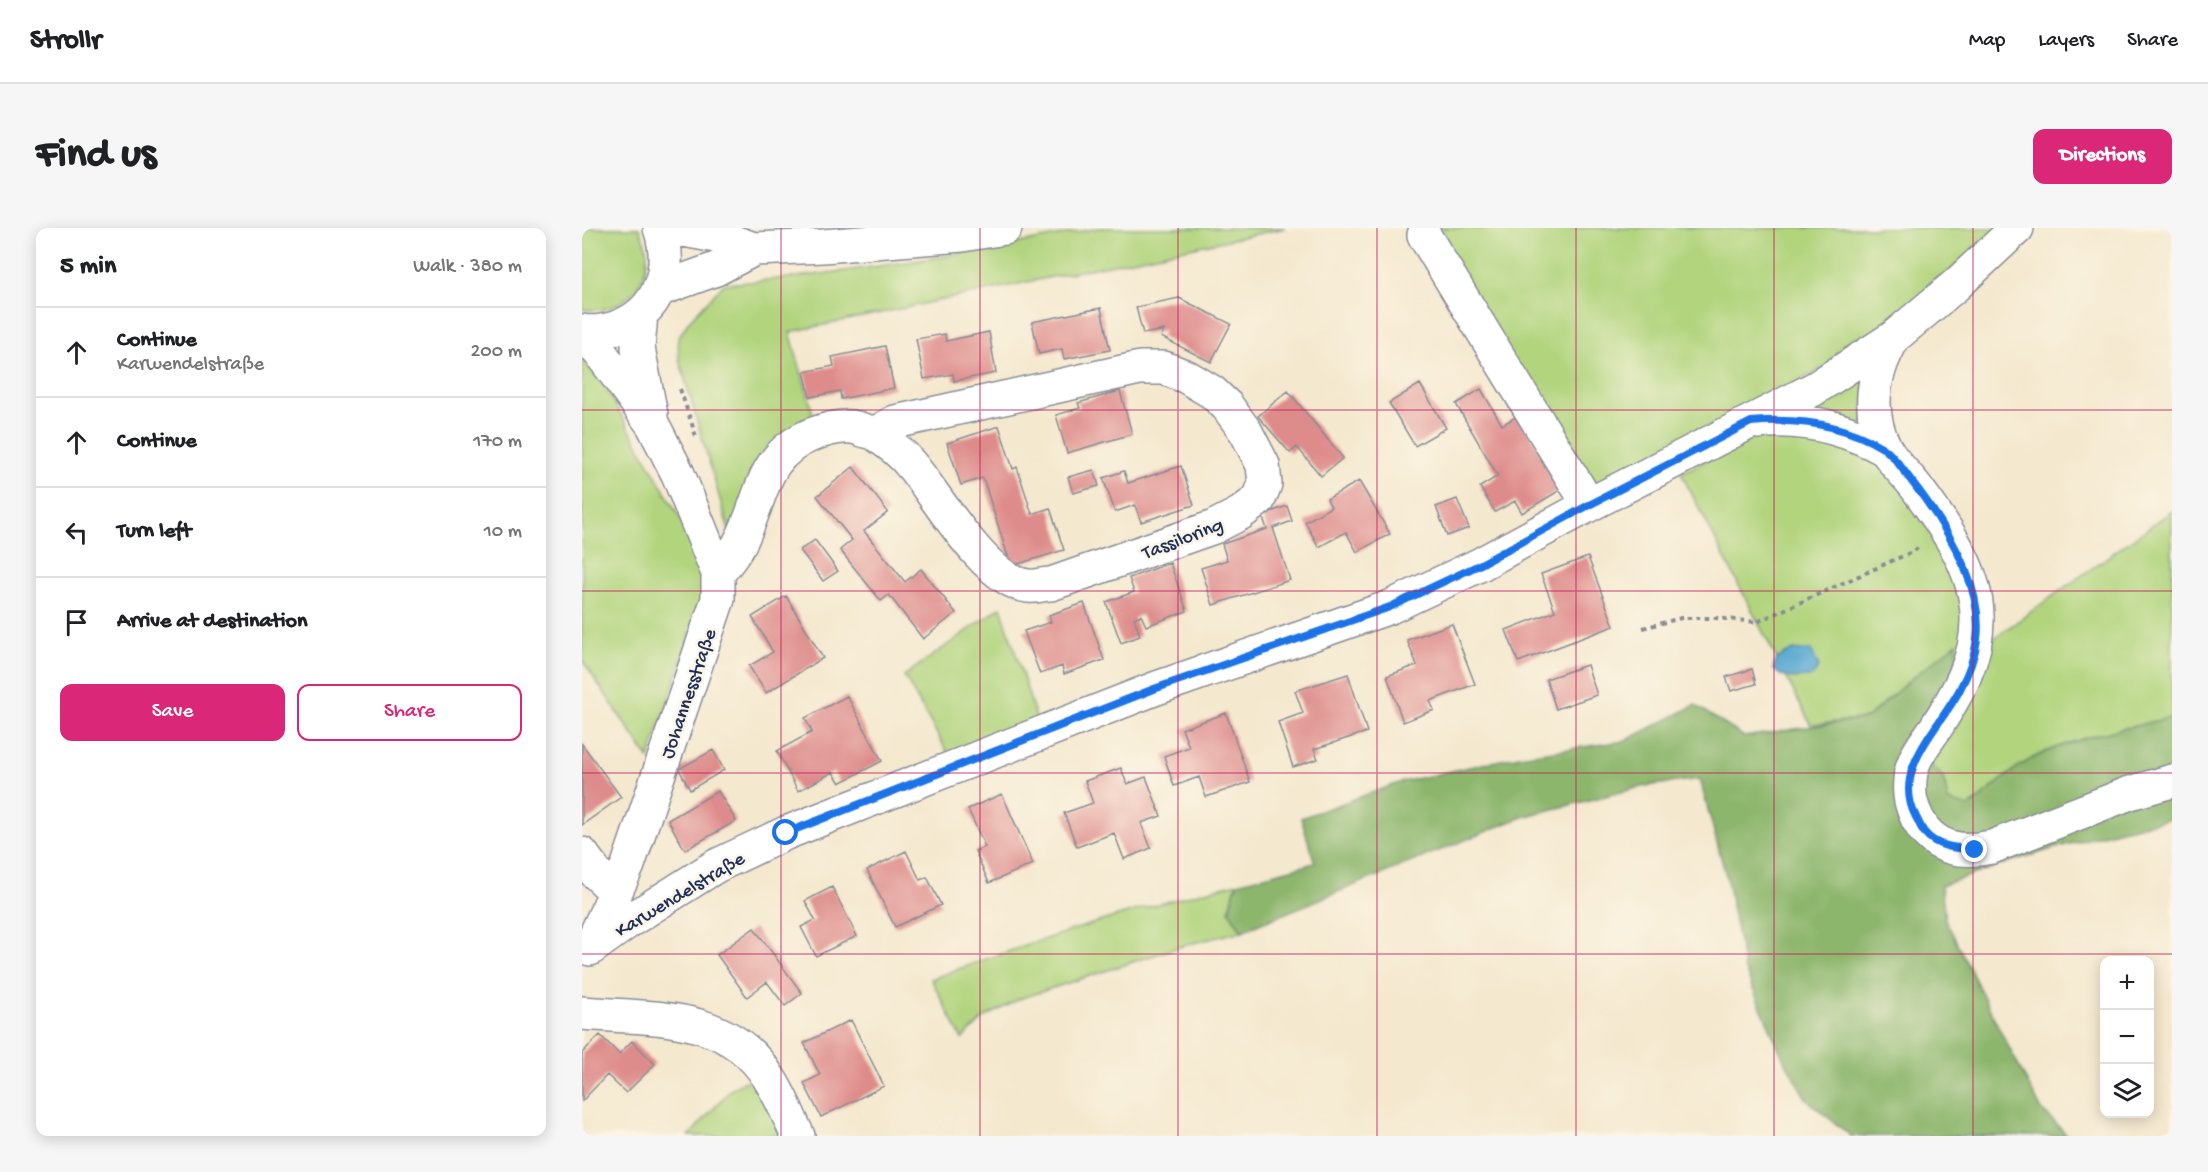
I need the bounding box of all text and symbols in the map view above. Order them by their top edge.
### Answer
text: Strollr [30,25,101,58]
text: Map [1969,29,2005,54]
text: Layers [2038,29,2094,54]
text: Share [2127,29,2178,54]
button: Directions [2033,129,2172,184]
text: Find us [36,132,156,181]
text: 5 min [60,252,116,283]
text: Walk · 380 m [413,256,522,279]
text: Continue [117,328,197,354]
icon: ahead [60,336,93,369]
text: 200 m [471,341,522,364]
text: Karwendelstraße [117,354,264,377]
icon: ahead [60,426,93,459]
text: Continue [117,429,197,455]
text: 170 m [473,431,522,454]
street label: Tassiloring [1139,514,1227,567]
icon: left [60,516,93,549]
text: Turn left [117,519,191,545]
text: 10 m [484,521,522,544]
icon: arrive [60,606,93,639]
text: Arrive at destination [117,609,307,635]
street label: Johannesstraße [657,626,723,762]
button: Save [60,684,285,741]
button: Share [297,684,522,741]
route start [772,819,798,845]
route end [1961,836,1987,862]
street label: Karwendelstraße [612,848,750,944]
map controls [2100,956,2154,1118]
button: + [2100,956,2154,1010]
button: − [2100,1010,2154,1064]
button: layers [2100,1064,2154,1118]

